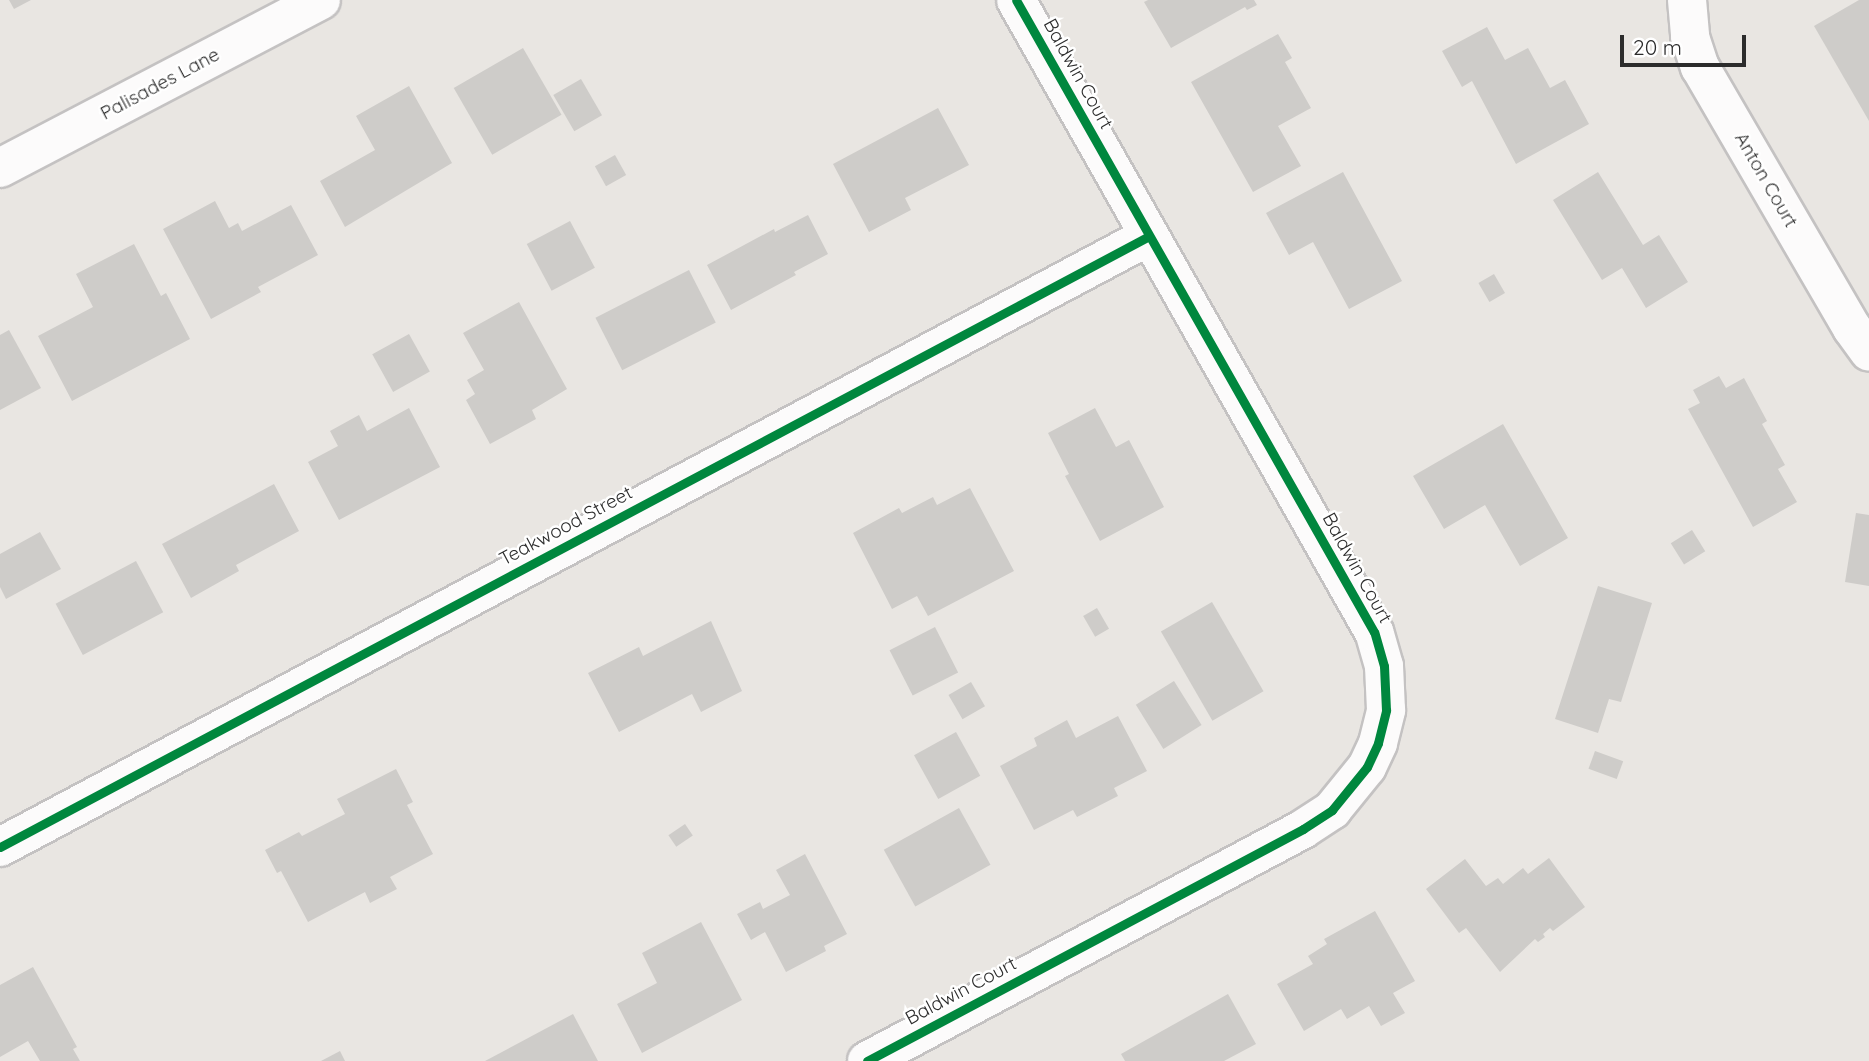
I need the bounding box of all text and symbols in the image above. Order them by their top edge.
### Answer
street label: Baldwin Court [1038,15,1118,133]
scale bar [1624,21,1750,65]
text: 20 m [1633,34,1682,60]
street label: Palisades Lane [97,43,223,125]
street label: Anton Court [1730,129,1802,231]
street label: Teakwood Street [496,481,636,571]
street label: Baldwin Court [1317,509,1397,627]
street label: Baldwin Court [902,952,1020,1030]

